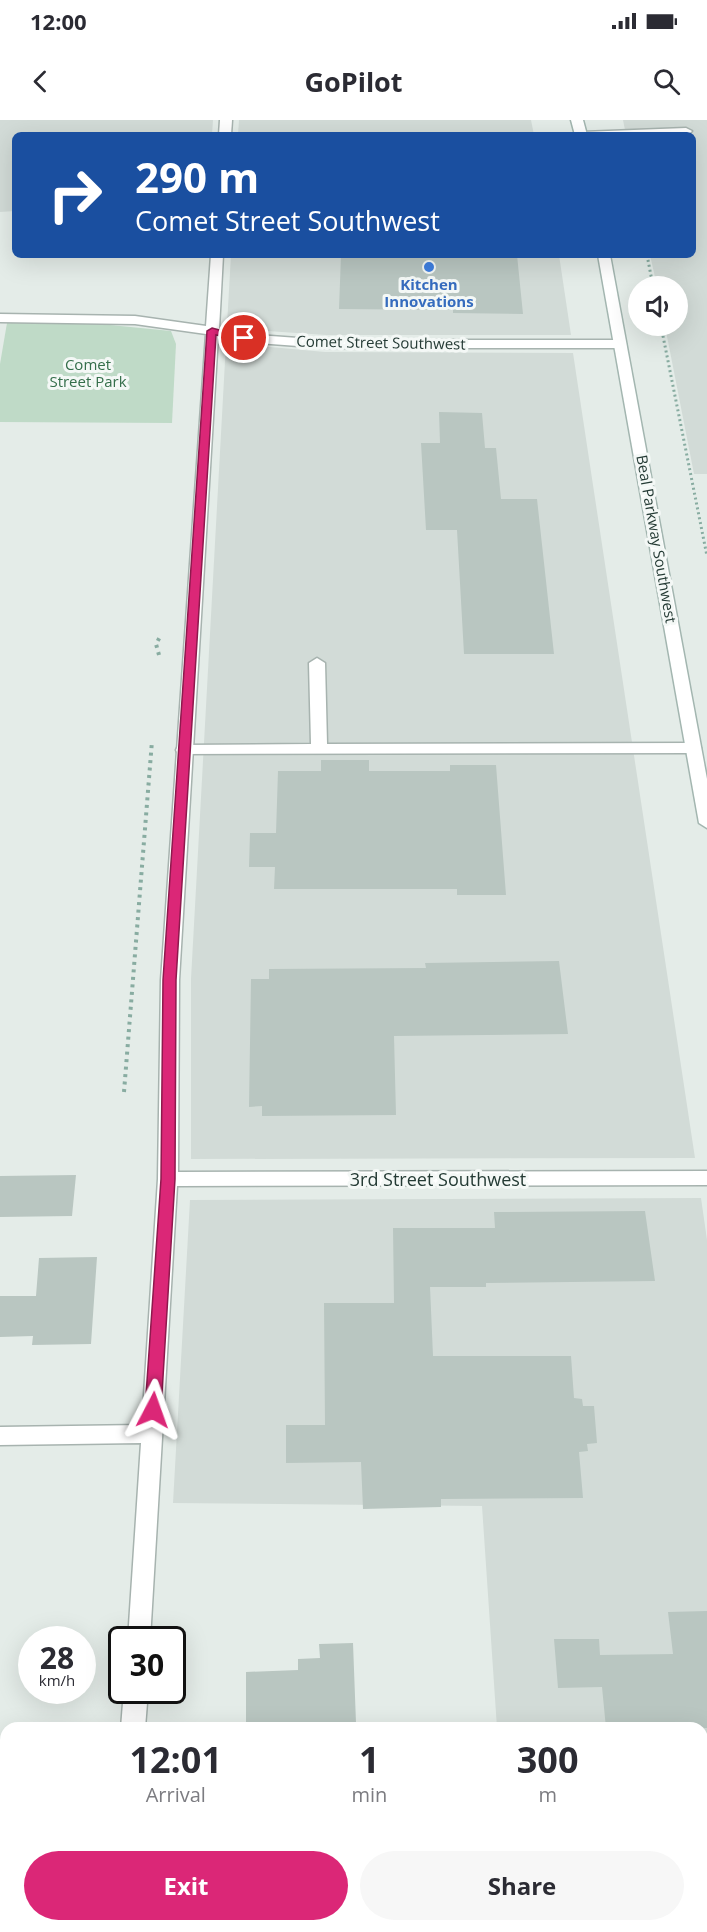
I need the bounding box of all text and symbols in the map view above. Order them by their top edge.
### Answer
text: 12:00 [30,6,87,36]
text: GoPilot [304,63,403,100]
icon: back [24,65,57,98]
icon: search [650,65,683,98]
text: 290 m [135,148,259,205]
icon: right [36,156,114,234]
text: Comet Street Southwest [135,202,440,239]
marker: Kitchen Innovations [422,260,436,274]
place label: Kitchen Innovations [384,274,474,311]
map controls [628,276,688,336]
button: sound [628,276,688,336]
pin [218,312,269,363]
icon: arrive [227,321,260,354]
street label: Comet Street Southwest [296,331,466,353]
park label: Comet Street Park [49,354,127,391]
street label: Beal Parkway Southwest [632,453,682,624]
street label: 3rd Street Southwest [350,1167,526,1191]
position arrow [121,1378,185,1442]
speed limit sign: 30 [108,1626,186,1704]
text: 28 [40,1637,74,1678]
text: km/h [39,1670,75,1690]
text: 12:01 [129,1735,222,1784]
text: 1 [359,1735,380,1784]
text: 300 [517,1735,579,1784]
text: Arrival [146,1781,206,1808]
text: min [351,1781,387,1808]
text: m [538,1781,557,1808]
button: Exit [24,1851,348,1920]
button: Share [360,1851,684,1920]

